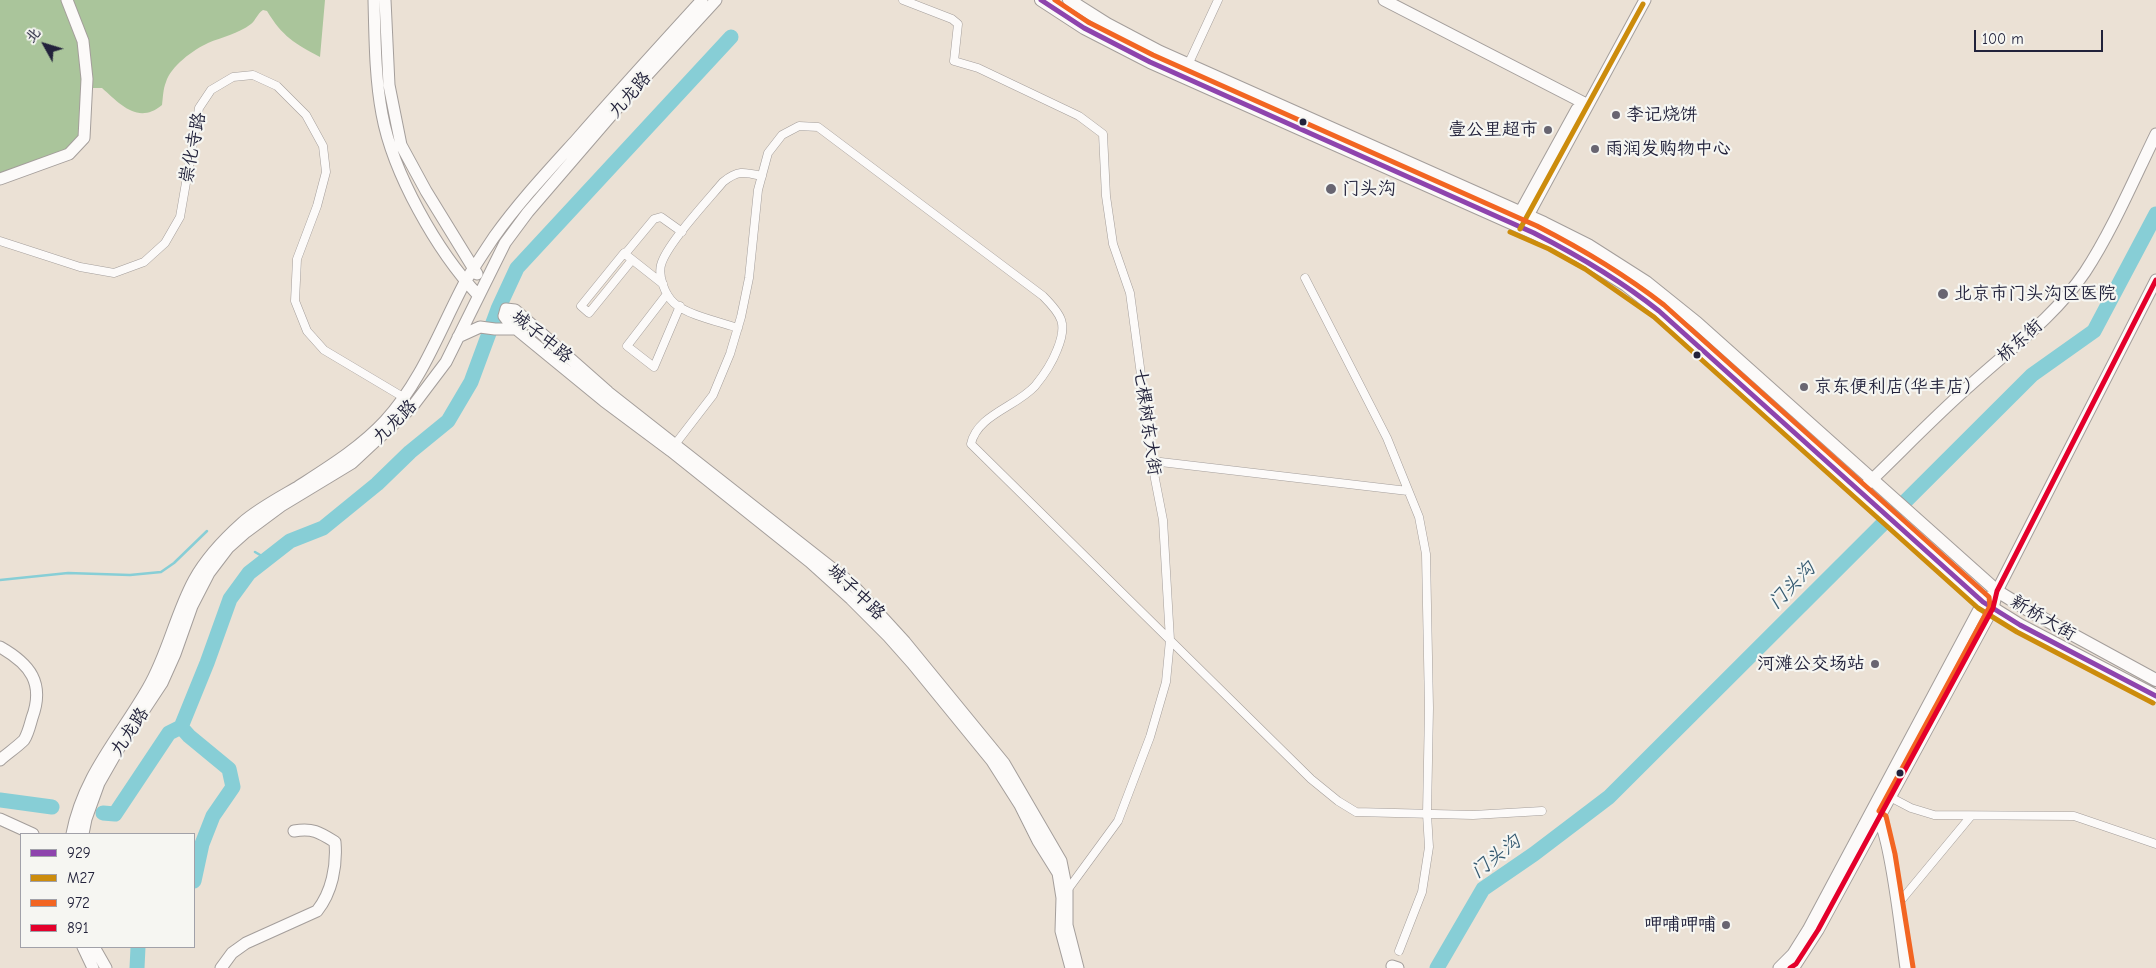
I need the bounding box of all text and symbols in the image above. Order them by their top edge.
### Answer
north arrow [20,20,70,70]
scale bar [1976,20,2105,52]
text: 北 [22,24,44,46]
text: 100 m [1982,30,2024,48]
street label: 九龙路 [604,68,656,122]
place label: 李记烧饼 [1626,104,1698,126]
marker: 李记烧饼 [1610,109,1622,121]
street label: 崇化寺路 [176,111,210,185]
unlabelled marker [1298,117,1308,127]
place label: 壹公里超市 [1448,119,1538,141]
marker: 壹公里超市 [1542,124,1554,136]
place label: 雨润发购物中心 [1605,138,1731,160]
marker: 雨润发购物中心 [1589,143,1601,155]
place label: 门头沟 [1342,178,1396,200]
marker: 门头沟 [1324,182,1338,196]
place label: 北京市门头沟区医院 [1954,283,2116,305]
marker: 北京市门头沟区医院 [1936,287,1950,301]
street label: 城子中路 [507,306,577,368]
street label: 桥东街 [1993,315,2047,367]
unlabelled marker [1692,350,1702,360]
street label: 七棵树东大街 [1129,367,1165,477]
place label: 京东便利店(华丰店) [1814,376,1970,398]
marker: 京东便利店(华丰店) [1798,381,1810,393]
street label: 九龙路 [368,395,422,449]
water label: 门头沟 [1764,558,1820,614]
street label: 城子中路 [823,559,889,625]
street label: 新桥大街 [2006,591,2080,645]
place label: 河滩公交场站 [1757,653,1865,675]
marker: 河滩公交场站 [1869,658,1881,670]
street label: 九龙路 [106,703,154,761]
unlabelled marker [1895,768,1905,778]
water label: 门头沟 [1467,830,1525,884]
legend [20,833,195,948]
text: 929 [67,844,91,862]
text: M27 [67,869,94,887]
text: 972 [67,894,90,912]
place label: 呷哺呷哺 [1644,914,1716,936]
text: 891 [67,919,89,937]
marker: 呷哺呷哺 [1720,919,1732,931]

